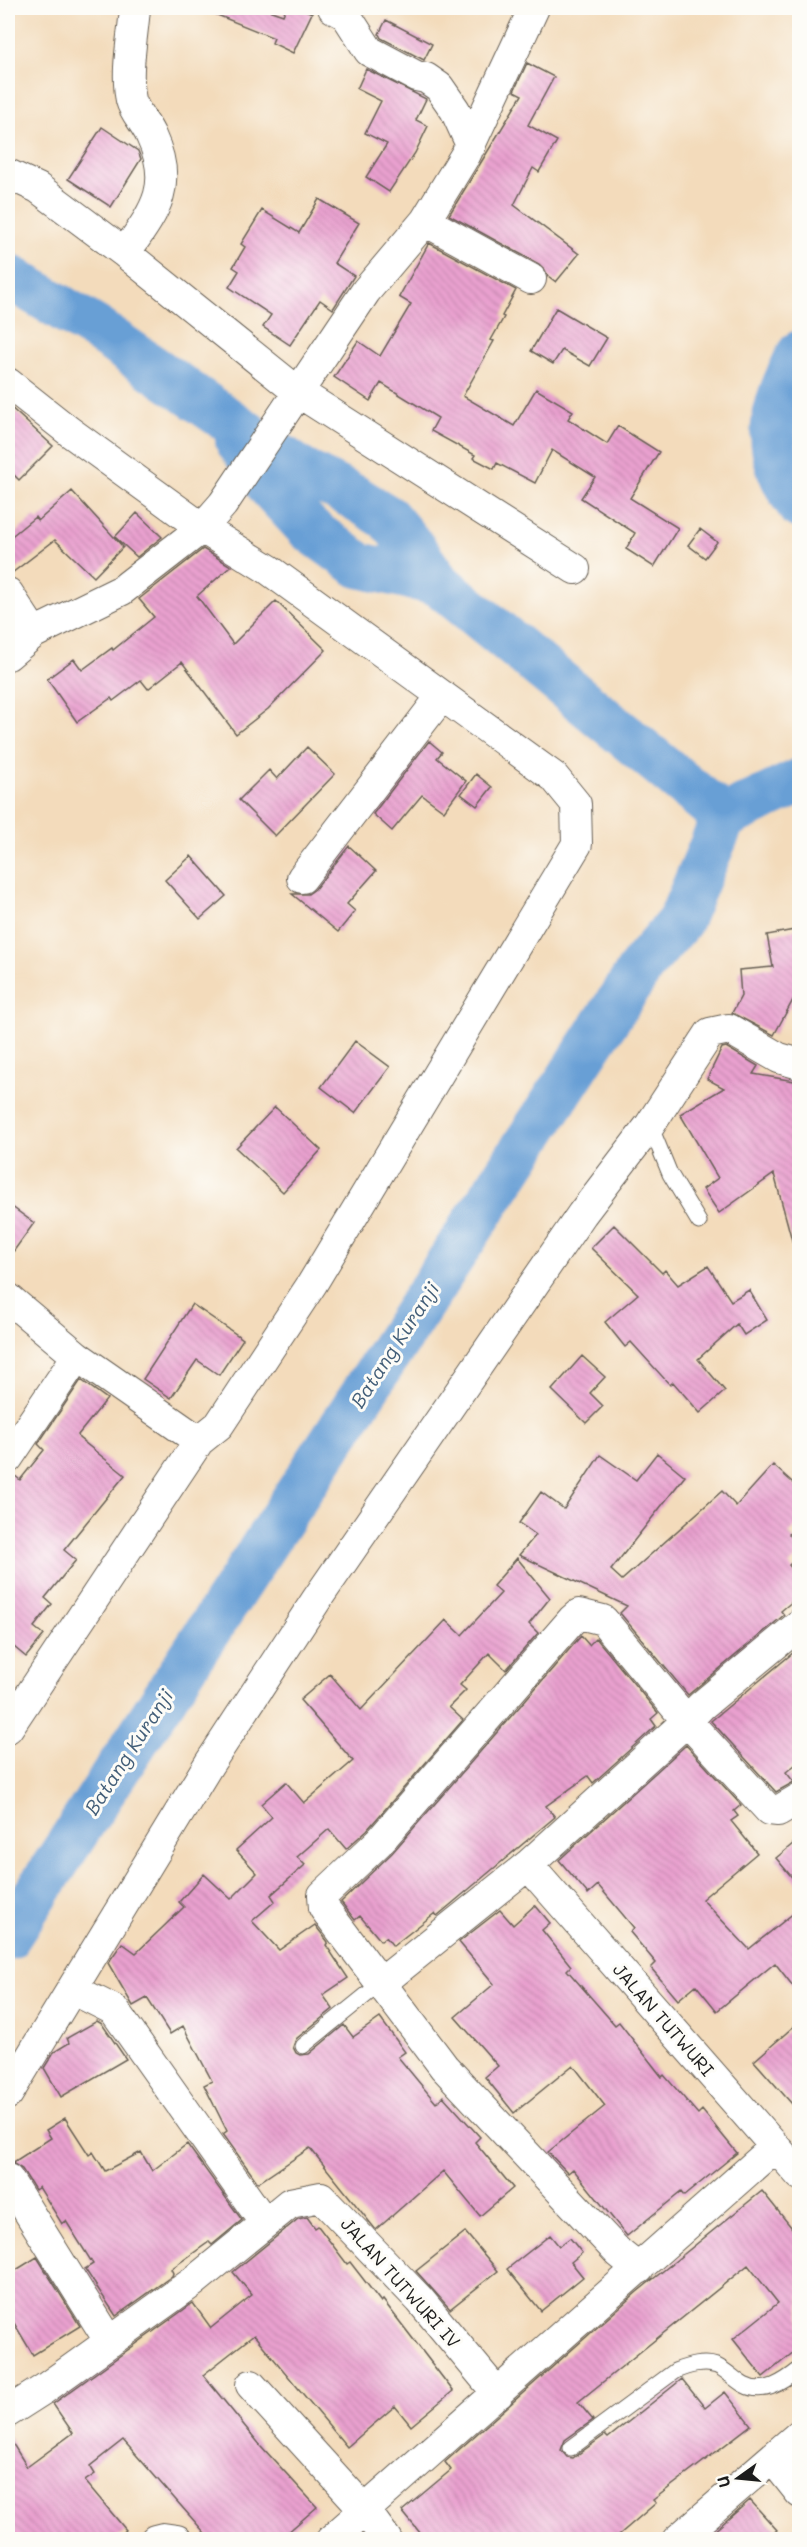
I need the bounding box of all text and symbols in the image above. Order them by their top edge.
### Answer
water label: Batang Kuranji [344,1276,445,1412]
water label: Batang Kuranji [78,1683,179,1819]
street label: JALAN TUTWURI [608,1958,720,2081]
street label: JALAN TUTWURI IV [336,2212,466,2353]
north arrow [708,2448,768,2508]
text: U [711,2474,735,2490]

